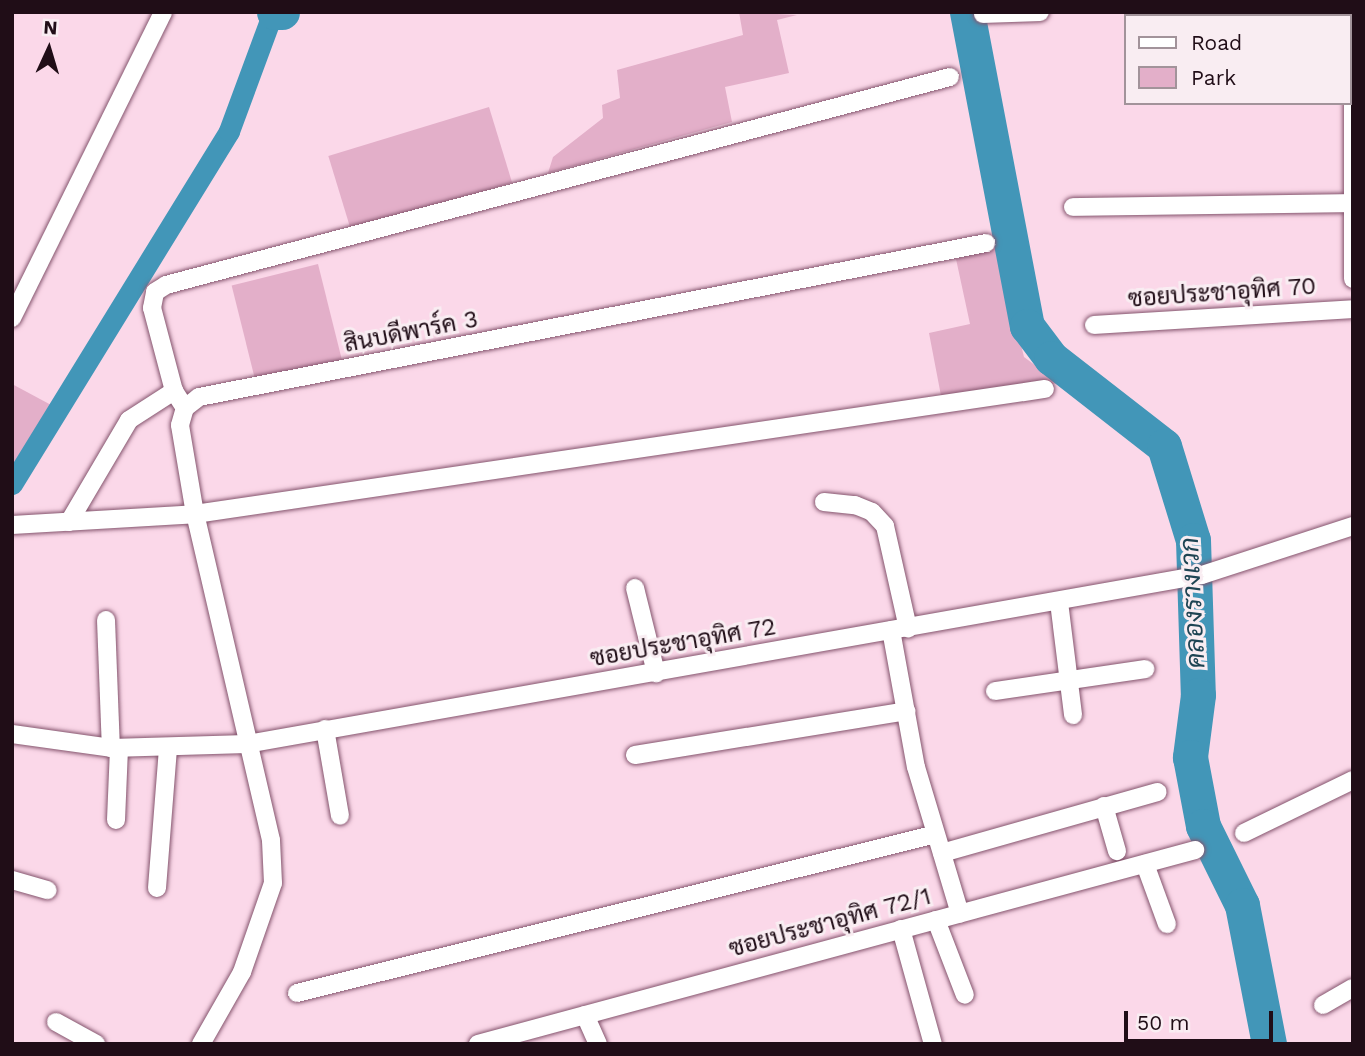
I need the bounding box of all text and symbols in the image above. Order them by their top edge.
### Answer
north arrow [14,14,84,84]
legend [1124,14,1351,105]
text: N [43,16,58,40]
text: Road [1191,30,1242,55]
text: Park [1191,65,1236,90]
street label: ซอยประชาอุทิศ 70 [1127,272,1317,314]
street label: สินบดีพาร์ค 3 [341,305,481,359]
water label: คลองรางเวก [1174,537,1212,669]
street label: ซอยประชาอุทิศ 72 [587,612,779,674]
street label: ซอยประชาอุทิศ 72/1 [725,882,935,964]
scale bar [1127,996,1276,1040]
text: 50 m [1137,1010,1189,1035]

